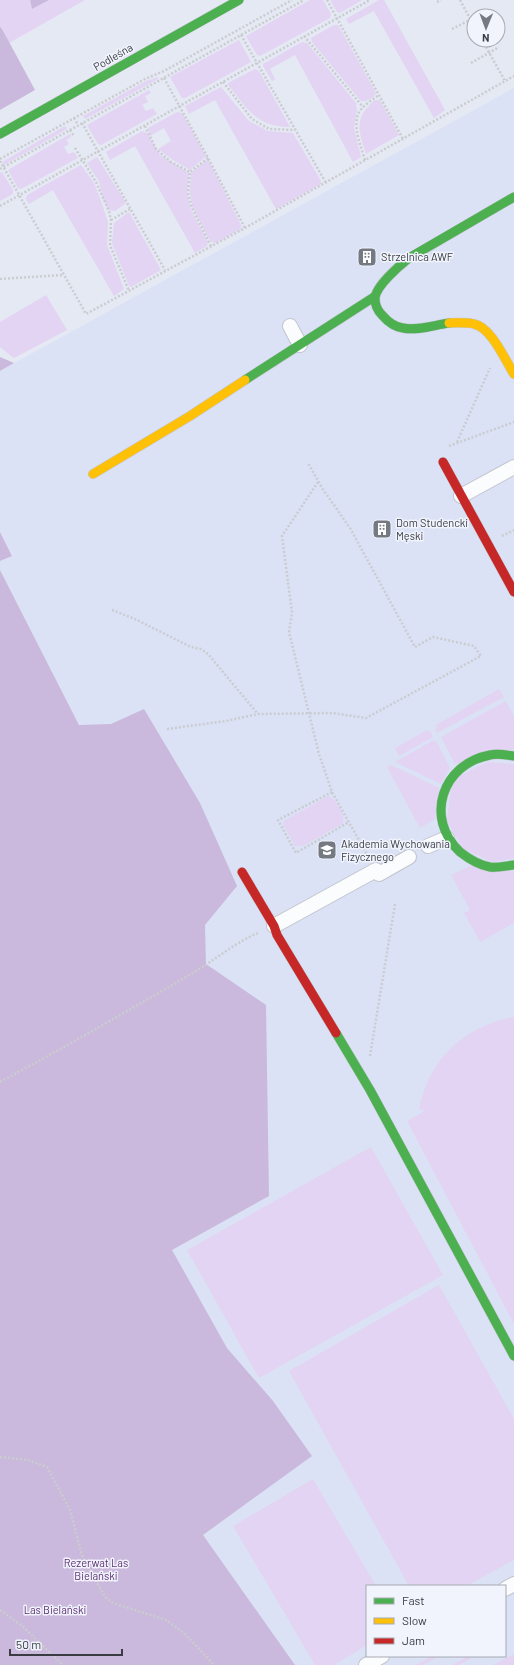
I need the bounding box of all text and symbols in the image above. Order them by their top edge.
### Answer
north arrow [466,8,506,48]
text: N [482,32,490,45]
street label: Podleśna [91,40,135,73]
building icon: Strzelnica AWF [356,246,378,268]
place label: Strzelnica AWF [381,250,453,263]
place label: Dom Studencki Męski [396,516,468,542]
building icon: Dom Studencki Męski [371,518,393,540]
place label: Akademia Wychowania Fizycznego [341,837,450,863]
school or university icon: Akademia Wychowania Fizycznego [316,839,338,861]
park label: Rezerwat Las Bielański [64,1556,128,1582]
legend [366,1585,506,1657]
text: Fast [402,1593,425,1607]
park label: Las Bielański [24,1603,86,1616]
text: Slow [402,1613,427,1627]
scale bar [10,1631,122,1657]
text: Jam [402,1633,425,1647]
text: 50 m [16,1637,41,1651]

